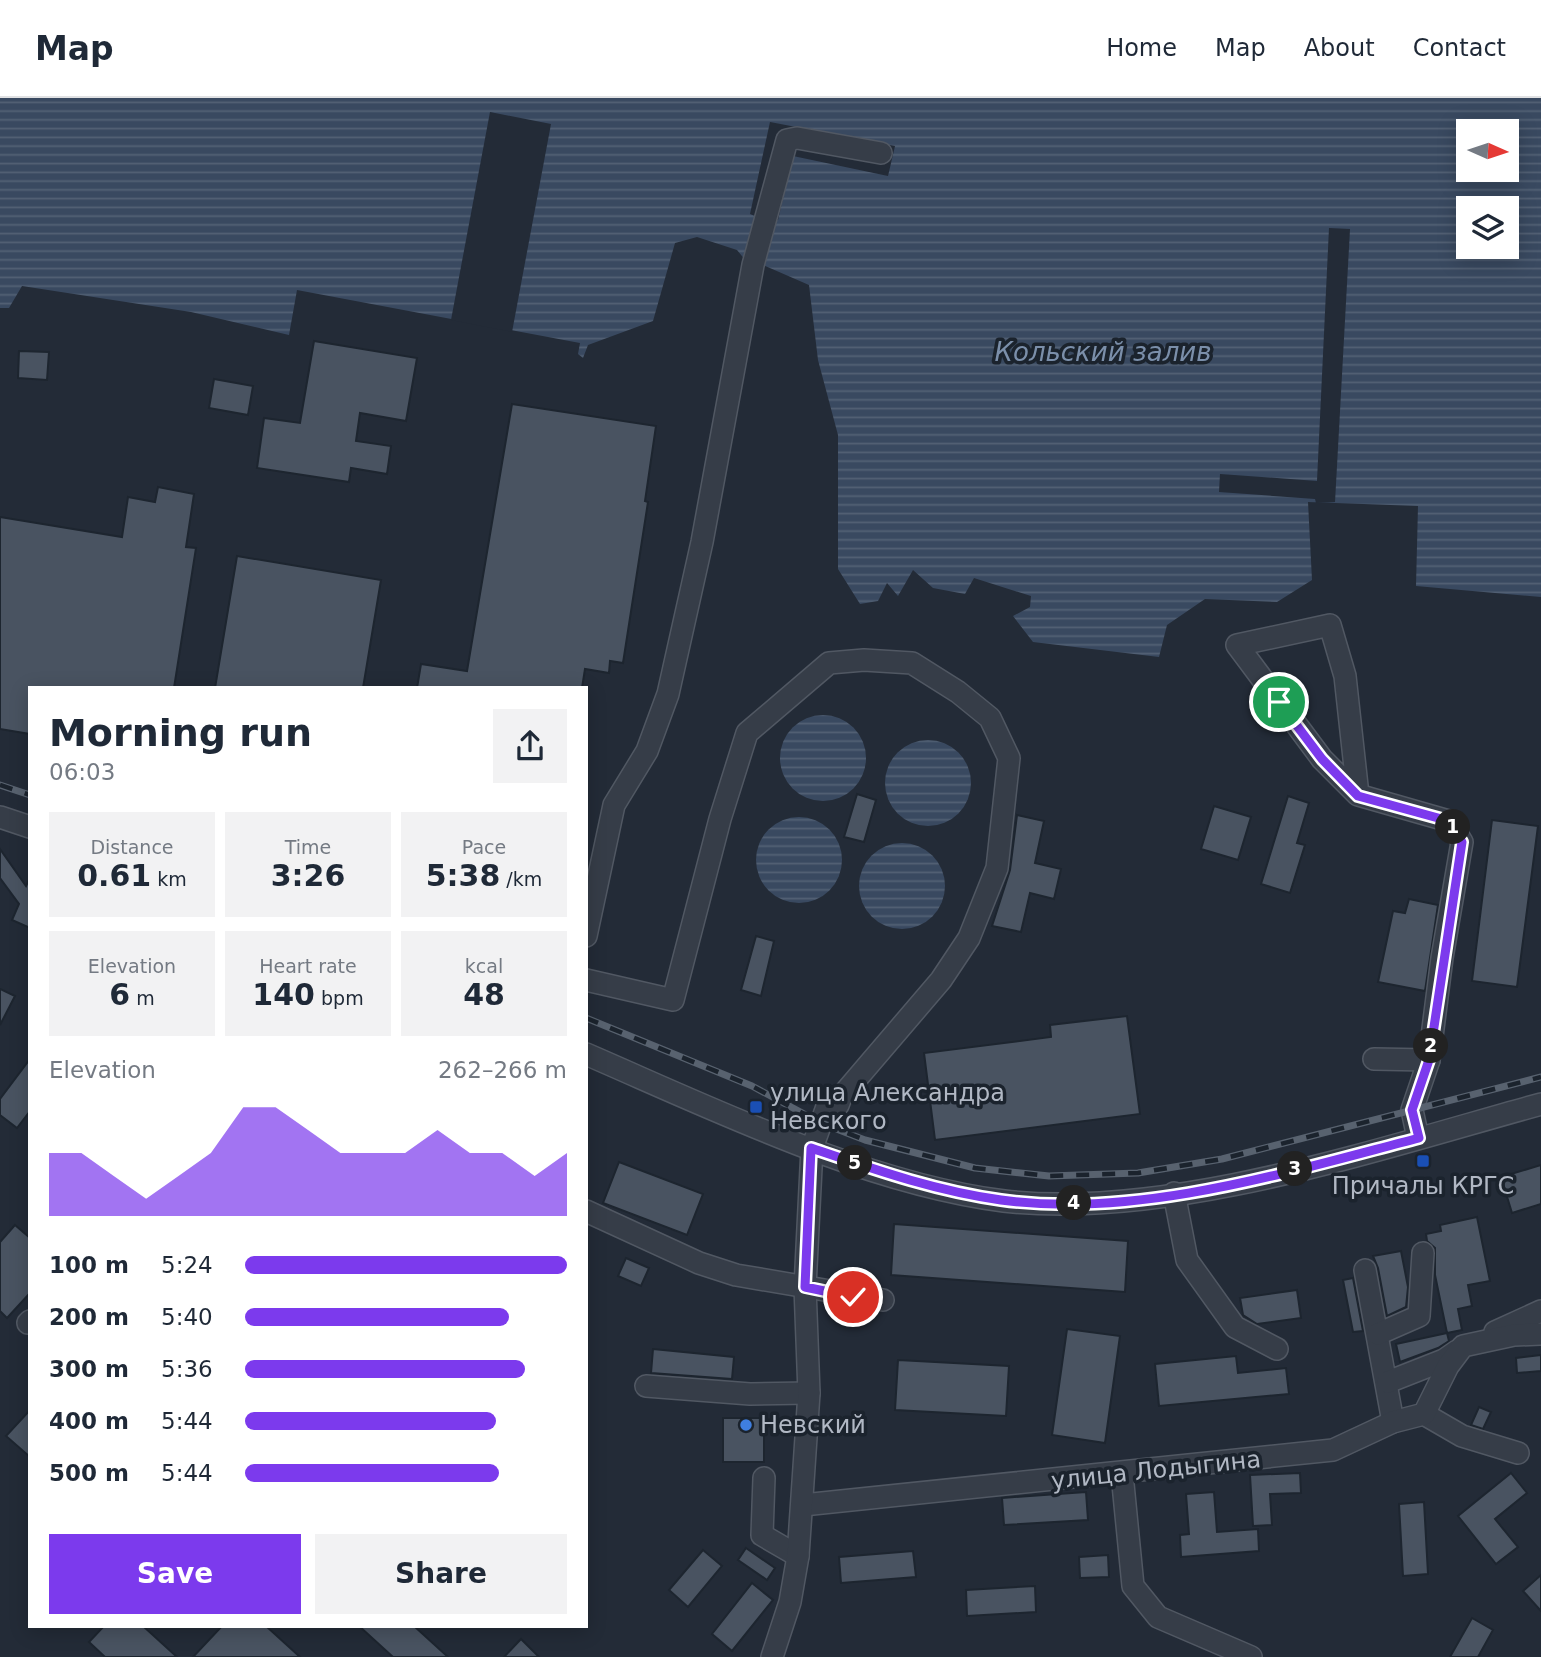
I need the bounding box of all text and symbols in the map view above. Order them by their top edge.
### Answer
text: Map [35,29,114,68]
text: Home [1106,34,1177,62]
text: Map [1215,34,1266,62]
text: About [1304,34,1375,62]
text: Contact [1413,34,1506,62]
north arrow [1456,119,1519,182]
map controls [1456,119,1519,259]
button: layers [1456,196,1519,259]
water label: Кольский залив [995,337,1211,367]
pin [1249,672,1309,732]
icon: arrive [1260,683,1298,721]
button: share [493,709,567,783]
text: Morning run [49,711,312,755]
text: 06:03 [49,759,115,785]
pin: 1 [1436,810,1470,844]
text: 1 [1446,815,1459,837]
text: Distance [90,836,174,858]
text: Time [285,836,331,858]
text: Pace [462,836,506,858]
text: 0.61 [77,858,151,893]
text: 3:26 [271,858,345,893]
text: 5:38 [426,858,500,893]
text: km [151,868,187,890]
text: /km [500,868,542,890]
text: Elevation [88,955,176,977]
text: Heart rate [259,955,357,977]
text: kcal [465,955,503,977]
text: 6 [109,977,130,1012]
text: 140 [252,977,315,1012]
text: 48 [463,977,505,1012]
text: m [130,987,155,1009]
text: bpm [315,987,364,1009]
pin: 2 [1414,1028,1448,1063]
text: 2 [1424,1034,1437,1056]
text: Elevation [49,1057,156,1083]
text: 262–266 m [438,1057,567,1083]
place label: улица Александра Невского [770,1079,1005,1135]
marker: улица Александра Невского [748,1099,764,1115]
pin: 5 [838,1146,872,1180]
text: 5 [848,1151,861,1173]
pin: 3 [1278,1152,1312,1186]
marker: Причалы КРГС [1415,1153,1431,1169]
text: 3 [1288,1157,1301,1179]
place label: Причалы КРГС [1332,1172,1514,1200]
pin: 4 [1056,1186,1092,1220]
text: 4 [1067,1191,1080,1213]
text: 100 m [49,1252,129,1278]
text: 5:24 [161,1252,213,1278]
pin [823,1267,883,1327]
icon: check [834,1278,872,1316]
text: 200 m [49,1304,129,1330]
text: 5:40 [161,1304,213,1330]
text: 300 m [49,1356,129,1382]
text: 5:36 [161,1356,213,1382]
text: 400 m [49,1408,129,1434]
text: 5:44 [161,1408,213,1434]
place label: Невский [760,1411,866,1439]
marker: Невский [738,1417,754,1433]
street label: улица Лодыгина [1050,1445,1262,1495]
text: 500 m [49,1460,129,1486]
text: 5:44 [161,1460,213,1486]
button: Save [49,1534,301,1614]
button: Share [315,1534,567,1614]

